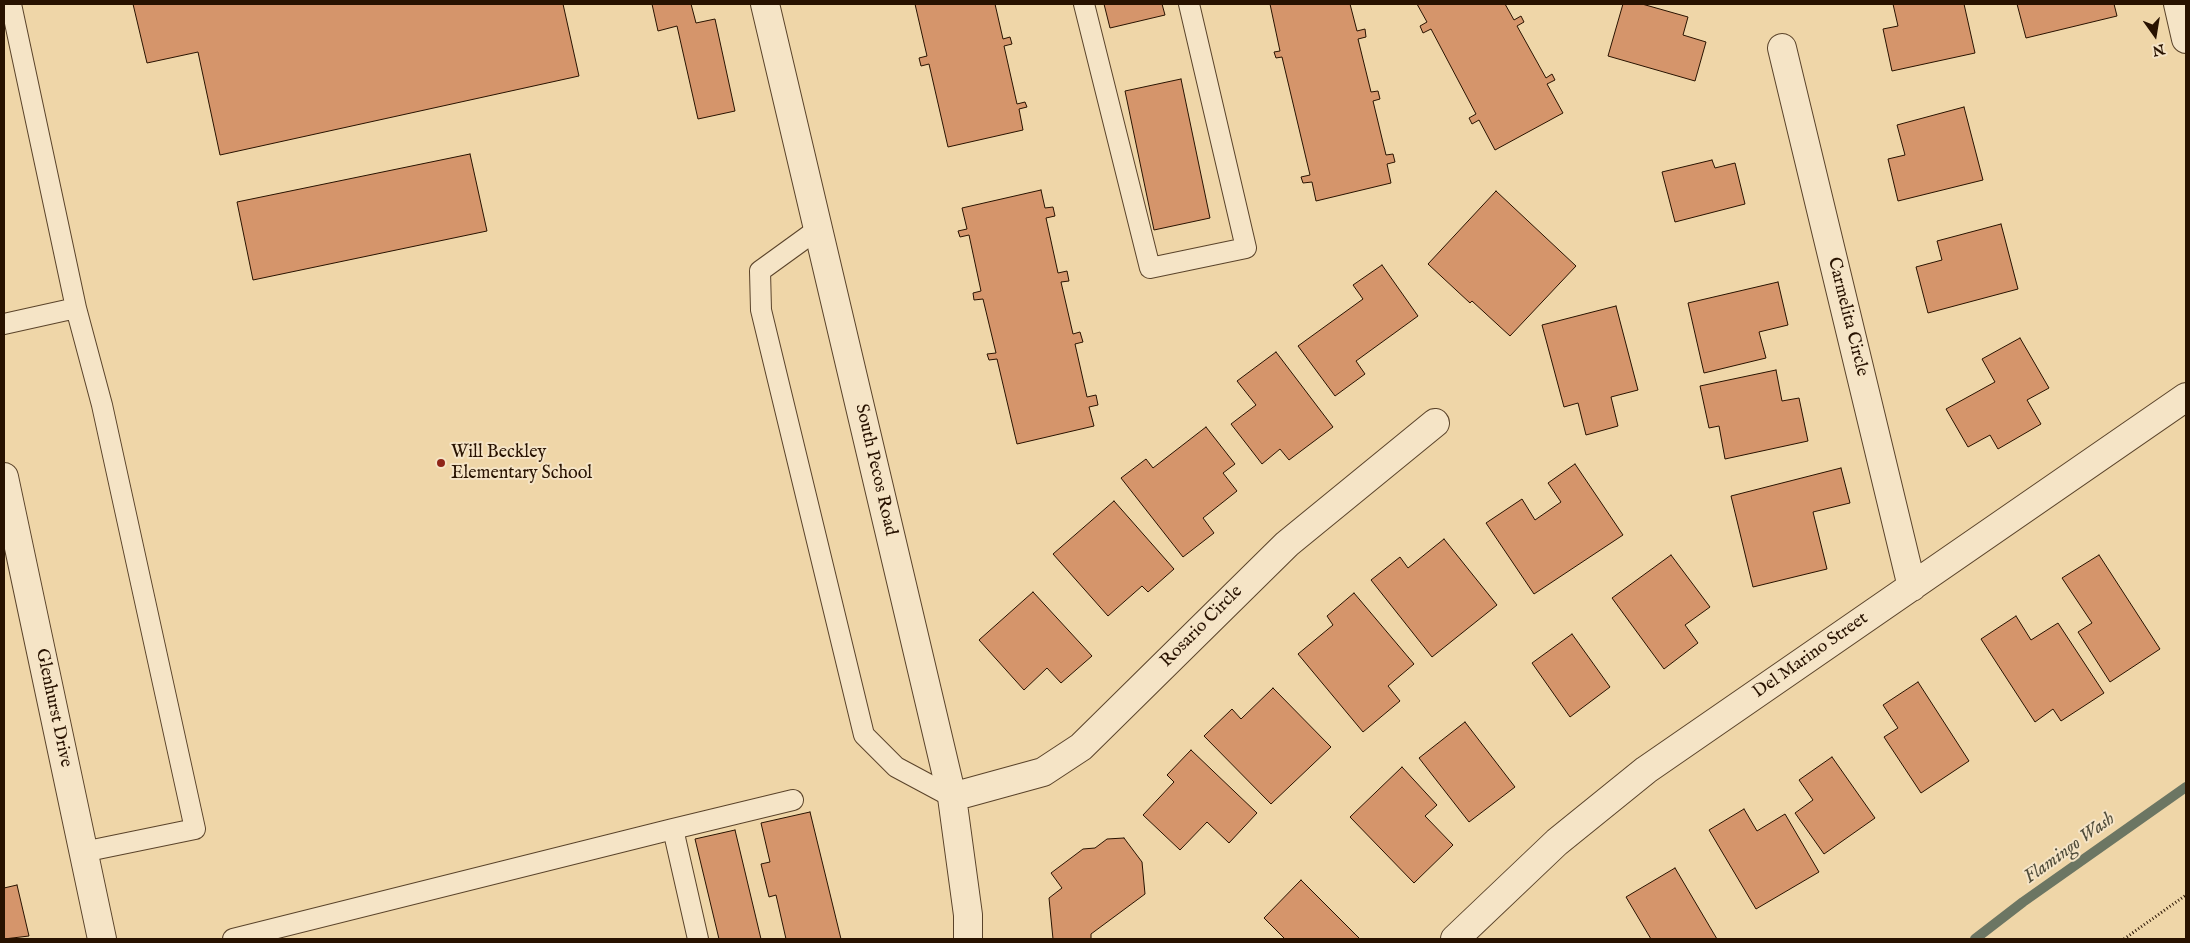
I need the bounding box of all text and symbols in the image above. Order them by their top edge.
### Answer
north arrow [2130,10,2180,60]
text: N [2150,39,2166,60]
street label: Carmelita Circle [1822,255,1872,379]
street label: South Pecos Road [849,402,901,538]
place label: Will Beckley Elementary School [451,442,592,484]
marker: Will Beckley Elementary School [435,457,447,469]
street label: Rosario Circle [1156,581,1248,673]
street label: Del Marino Street [1749,608,1873,704]
street label: Glenhurst Drive [30,647,76,769]
water label: Flamingo Wash [2020,808,2120,890]

